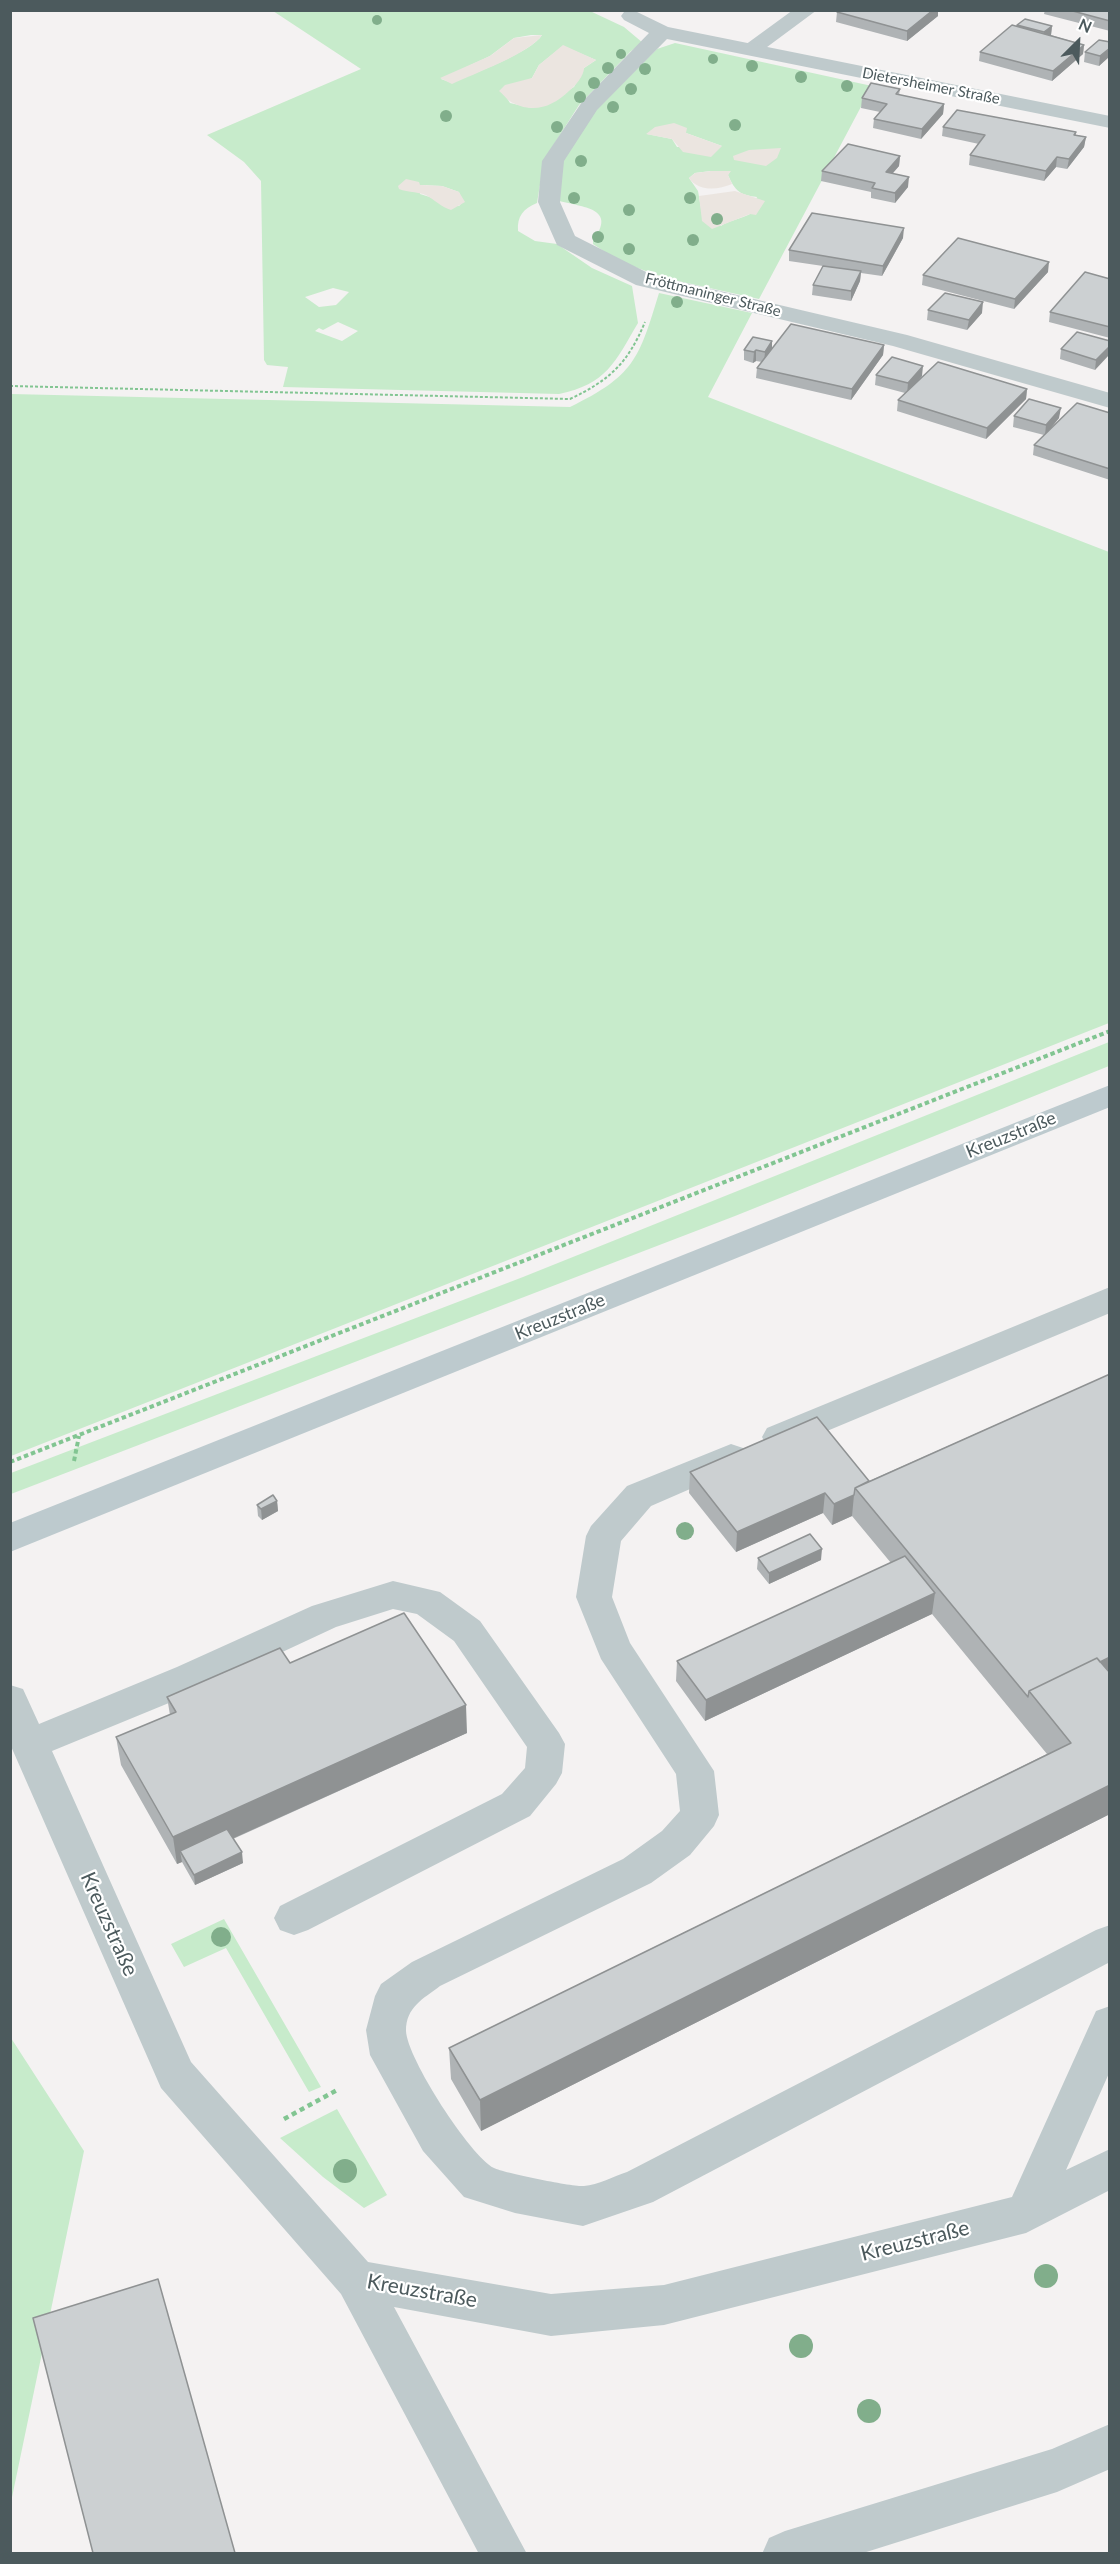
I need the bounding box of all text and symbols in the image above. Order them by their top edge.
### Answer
north arrow [1048,12,1108,72]
text: N [1076,14,1095,36]
street label: Dietersheimer Straße [861,64,1001,108]
street label: Fröttmaninger Straße [643,269,783,321]
street label: Kreuzstraße [963,1107,1059,1163]
street label: Kreuzstraße [512,1289,608,1345]
street label: Kreuzstraße [75,1868,143,1980]
street label: Kreuzstraße [858,2215,972,2267]
street label: Kreuzstraße [365,2269,479,2313]

